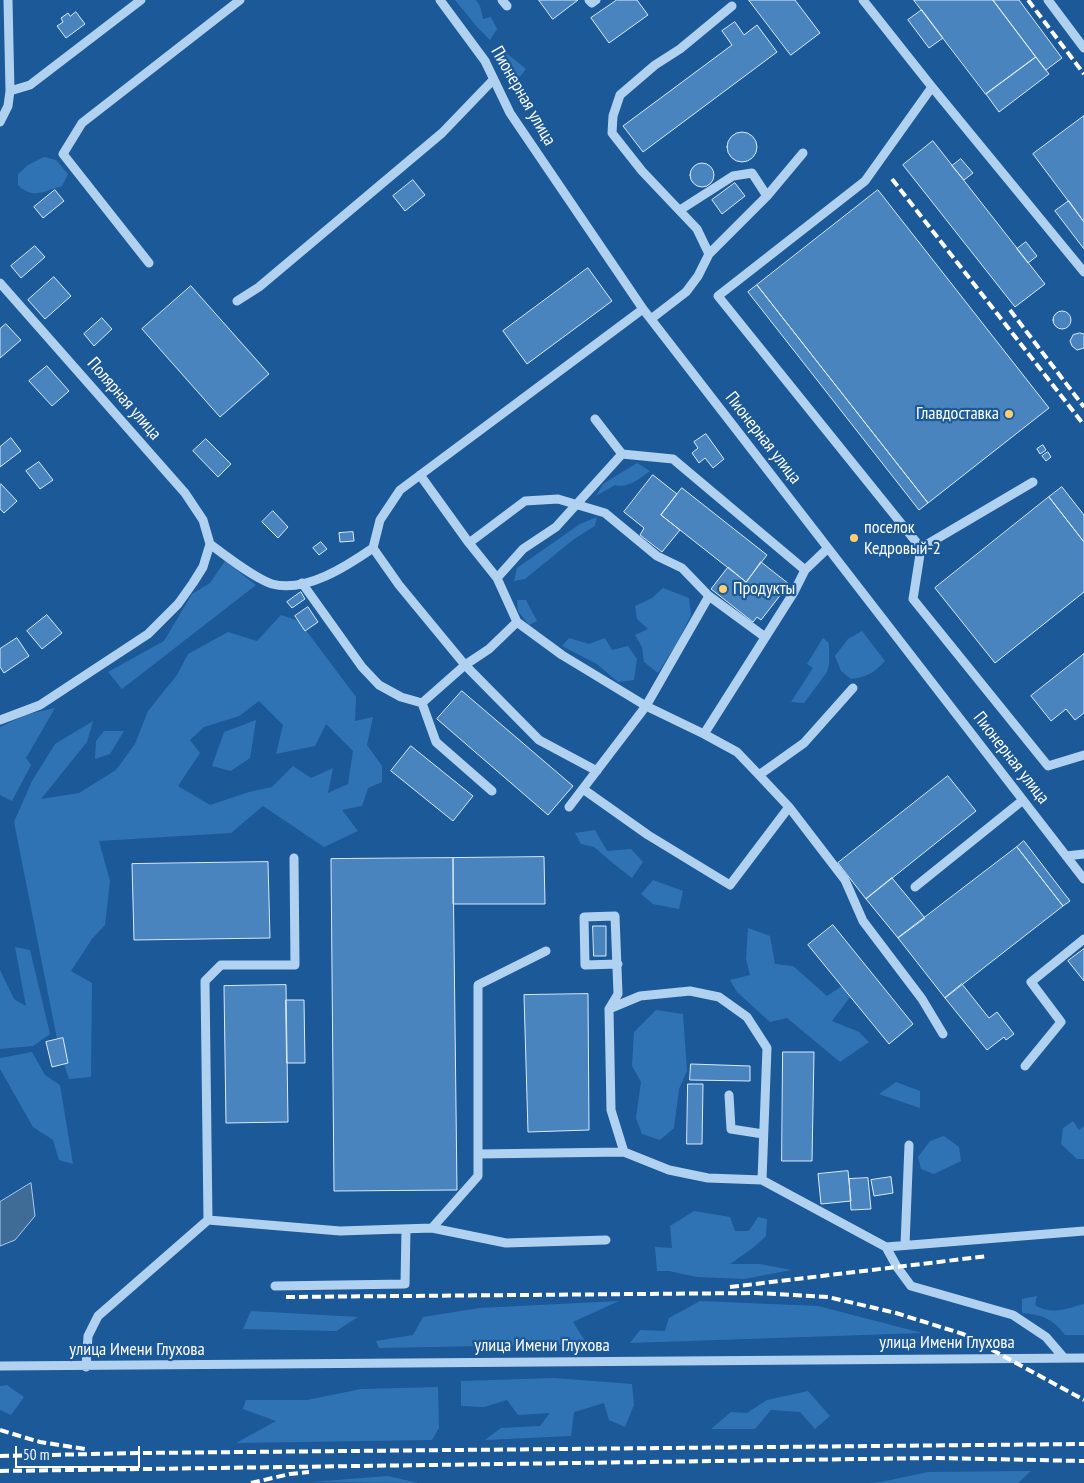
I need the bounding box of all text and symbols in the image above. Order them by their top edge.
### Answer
street label: Пионерная улица [486,43,560,149]
street label: Полярная улица [82,353,166,445]
street label: Пионерная улица [720,388,806,488]
place label: Главдоставка [916,403,999,425]
marker: Главдоставка [1003,408,1015,420]
place label: поселок Кедровый-2 [864,517,941,560]
marker: поселок Кедровый-2 [848,532,860,544]
place label: Продукты [733,578,795,600]
marker: Продукты [717,583,729,595]
street label: Пионерная улица [968,708,1054,808]
street label: улица Имени Глухова [879,1332,1015,1354]
street label: улица Имени Глухова [474,1335,610,1357]
street label: улица Имени Глухова [69,1339,205,1361]
scale bar [18,1436,142,1468]
text: 50 m [23,1445,49,1464]

